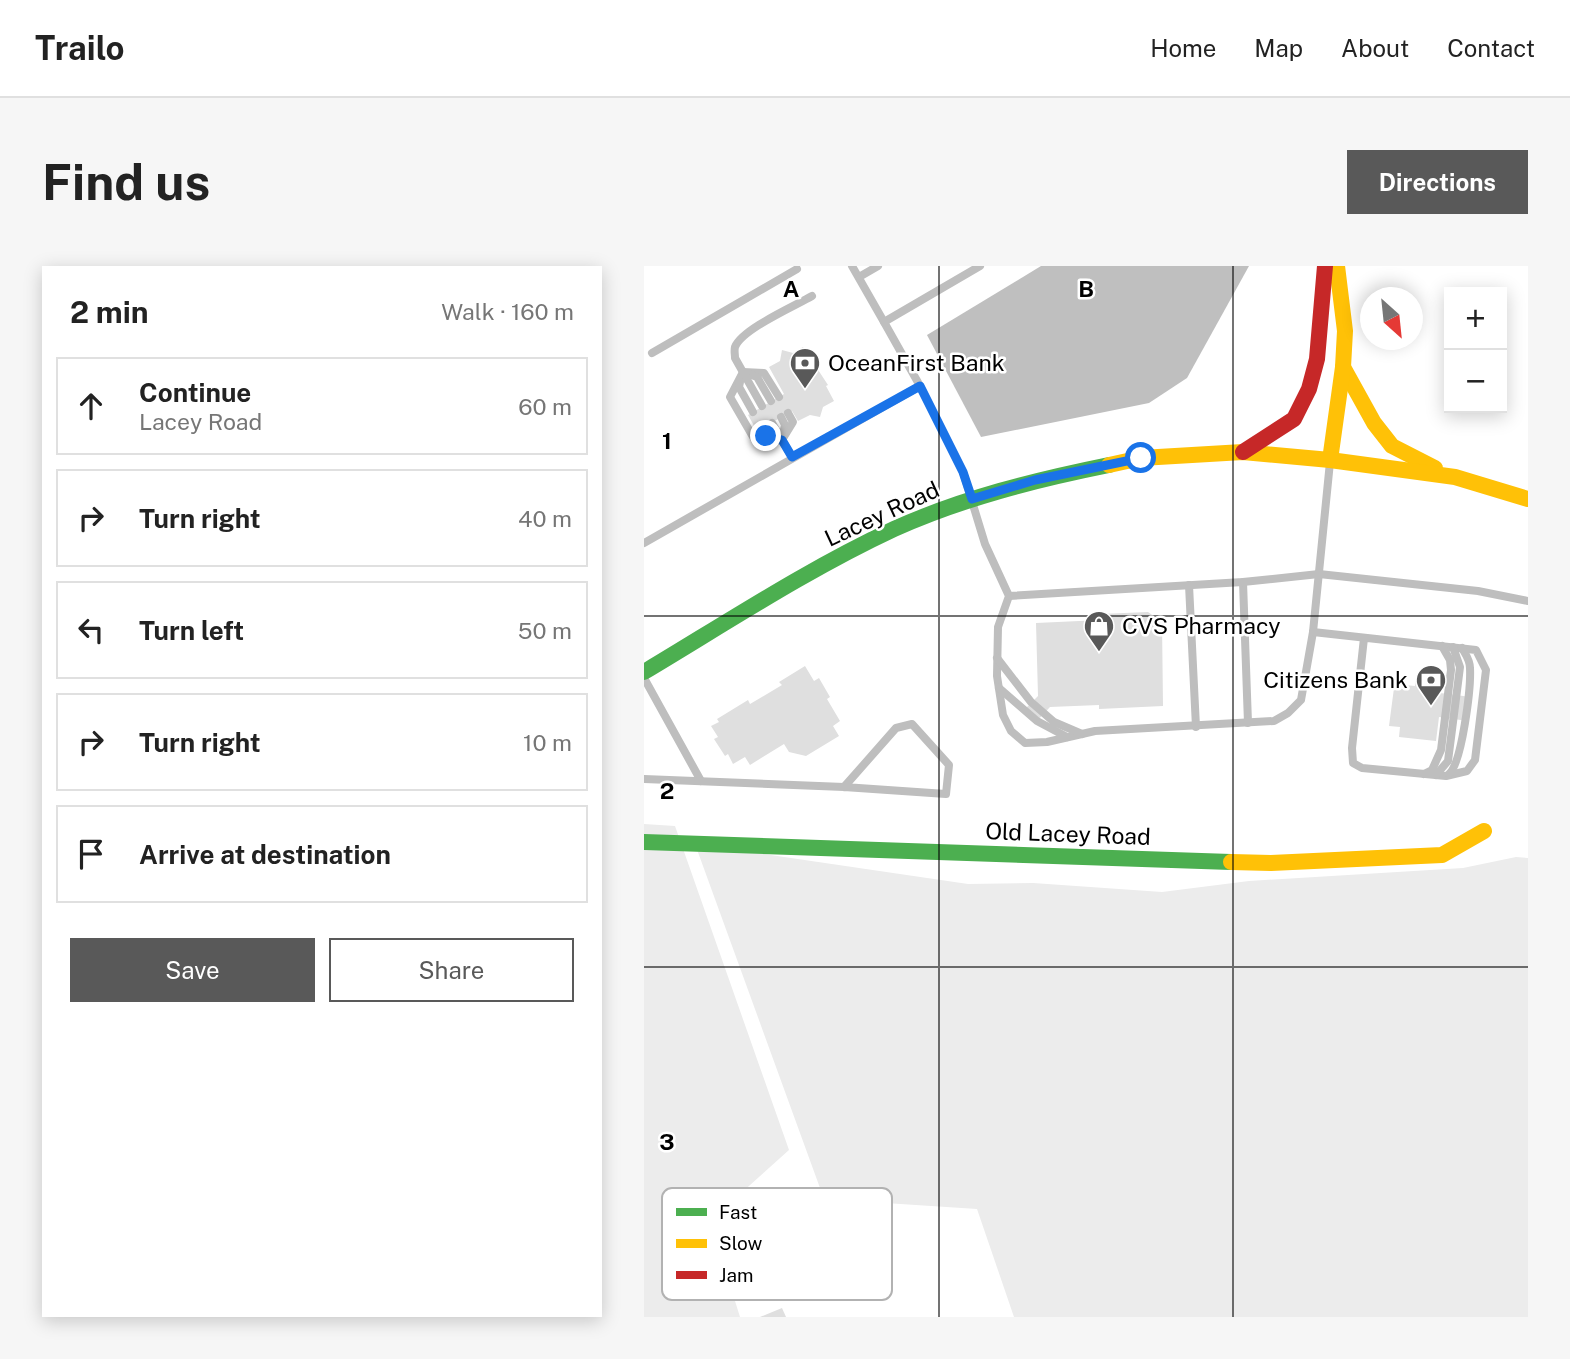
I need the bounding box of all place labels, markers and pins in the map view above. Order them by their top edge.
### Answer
bank icon: OceanFirst Bank [788,346,822,390]
place label: OceanFirst Bank [828,349,1005,376]
shop icon: CVS Pharmacy [1082,609,1116,653]
place label: CVS Pharmacy [1122,612,1281,639]
bank icon: Citizens Bank [1414,663,1448,707]
place label: Citizens Bank [1263,666,1408,693]

